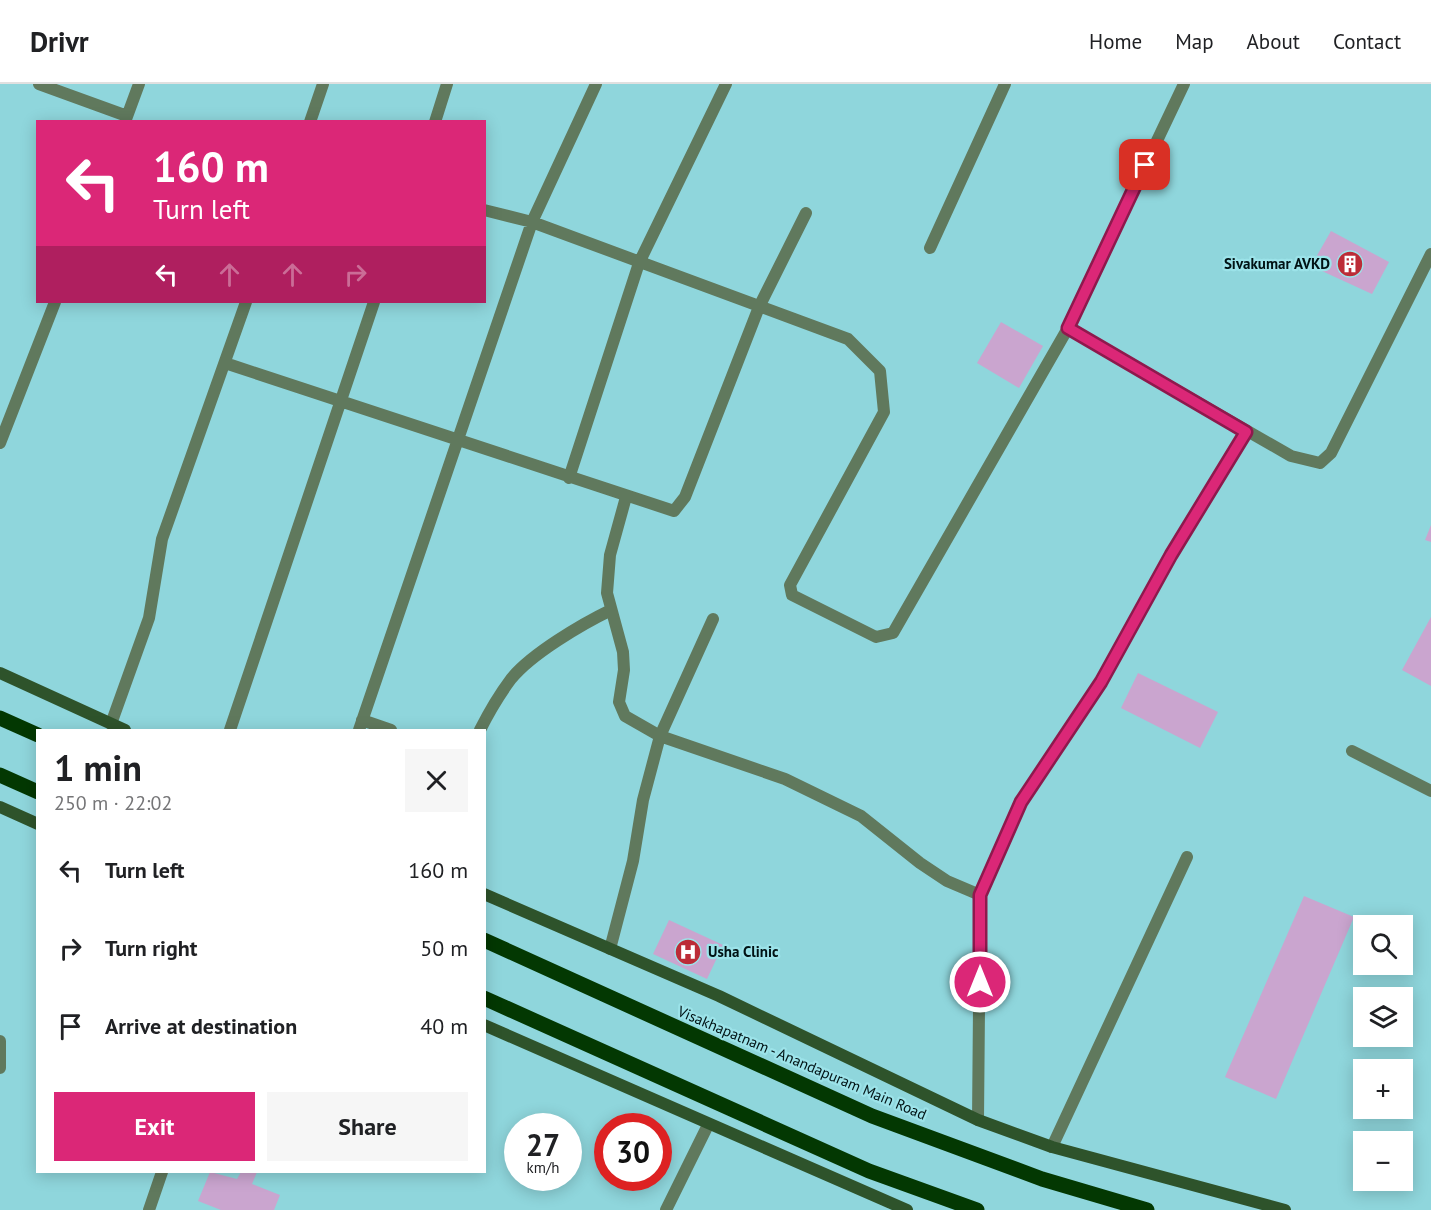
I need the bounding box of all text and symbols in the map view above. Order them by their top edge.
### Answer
text: Drivr [30,23,89,60]
text: Home [1089,28,1142,55]
text: Map [1175,28,1214,55]
text: About [1247,28,1300,55]
text: Contact [1333,28,1401,55]
text: 160 m [153,139,269,194]
pin [1119,139,1170,190]
icon: left [54,144,132,222]
icon: arrive [1128,148,1161,181]
text: Turn left [153,192,250,226]
building icon: Sivakumar AVKD [1335,249,1365,279]
place label: Sivakumar AVKD [1224,254,1330,273]
icon: left [150,258,183,291]
icon: ahead [213,258,246,291]
icon: ahead [276,258,309,291]
icon: right [339,258,372,291]
text: 1 min [54,744,142,791]
button: close [405,749,468,812]
text: 250 m · 22:02 [54,790,172,816]
icon: left [54,854,87,887]
text: Turn left [105,856,185,884]
text: 160 m [408,856,468,884]
map controls [1353,915,1413,1191]
button: search [1353,915,1413,975]
icon: right [54,932,87,965]
text: Turn right [105,934,197,962]
text: 50 m [420,934,468,962]
hospital icon: Usha Clinic [673,937,703,967]
place label: Usha Clinic [708,942,779,961]
position arrow [948,950,1012,1014]
button: layers [1353,987,1413,1047]
street label: Visakhapatnam - Anandapuram Main Road [674,1001,929,1124]
icon: arrive [54,1010,87,1043]
text: Arrive at destination [105,1012,297,1040]
text: 40 m [420,1012,468,1040]
button: + [1353,1059,1413,1119]
button: Exit [54,1092,255,1161]
button: Share [267,1092,468,1161]
speed limit sign: 30 [594,1113,672,1191]
text: 27 [526,1125,560,1164]
button: − [1353,1131,1413,1191]
text: km/h [527,1158,559,1177]

